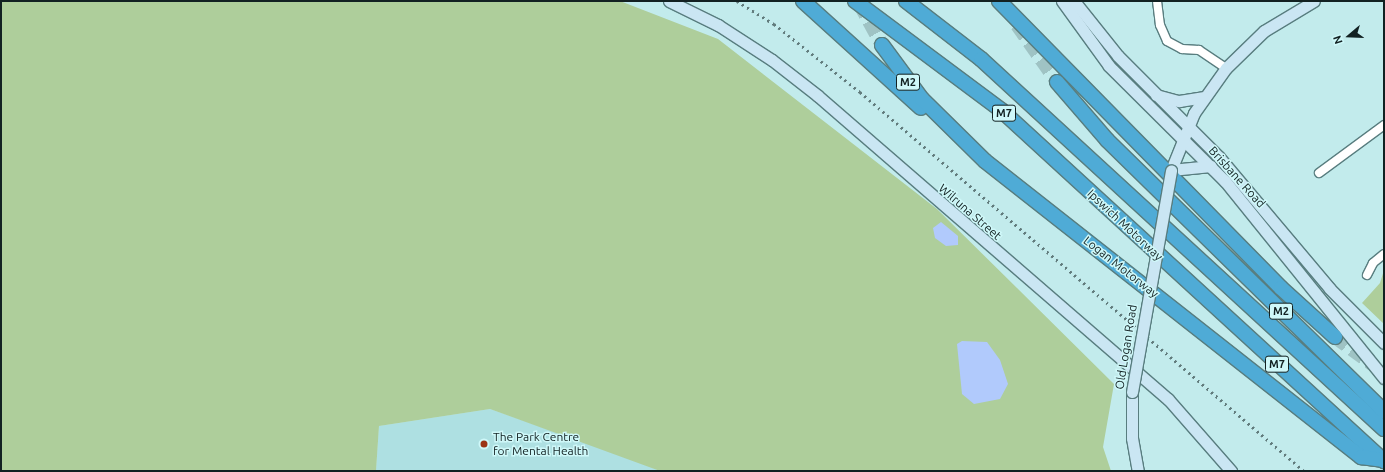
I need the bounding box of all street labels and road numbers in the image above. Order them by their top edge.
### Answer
road number: M2 [896,73,920,91]
road number: M7 [992,104,1016,122]
street label: Brisbane Road [1206,143,1268,211]
street label: Wilruna Street [936,181,1004,243]
street label: Ipswich Motorway [1084,186,1166,264]
street label: Logan Motorway [1081,233,1161,301]
road number: M2 [1269,302,1293,320]
street label: Old Logan Road [1112,304,1140,390]
road number: M7 [1265,355,1289,373]

